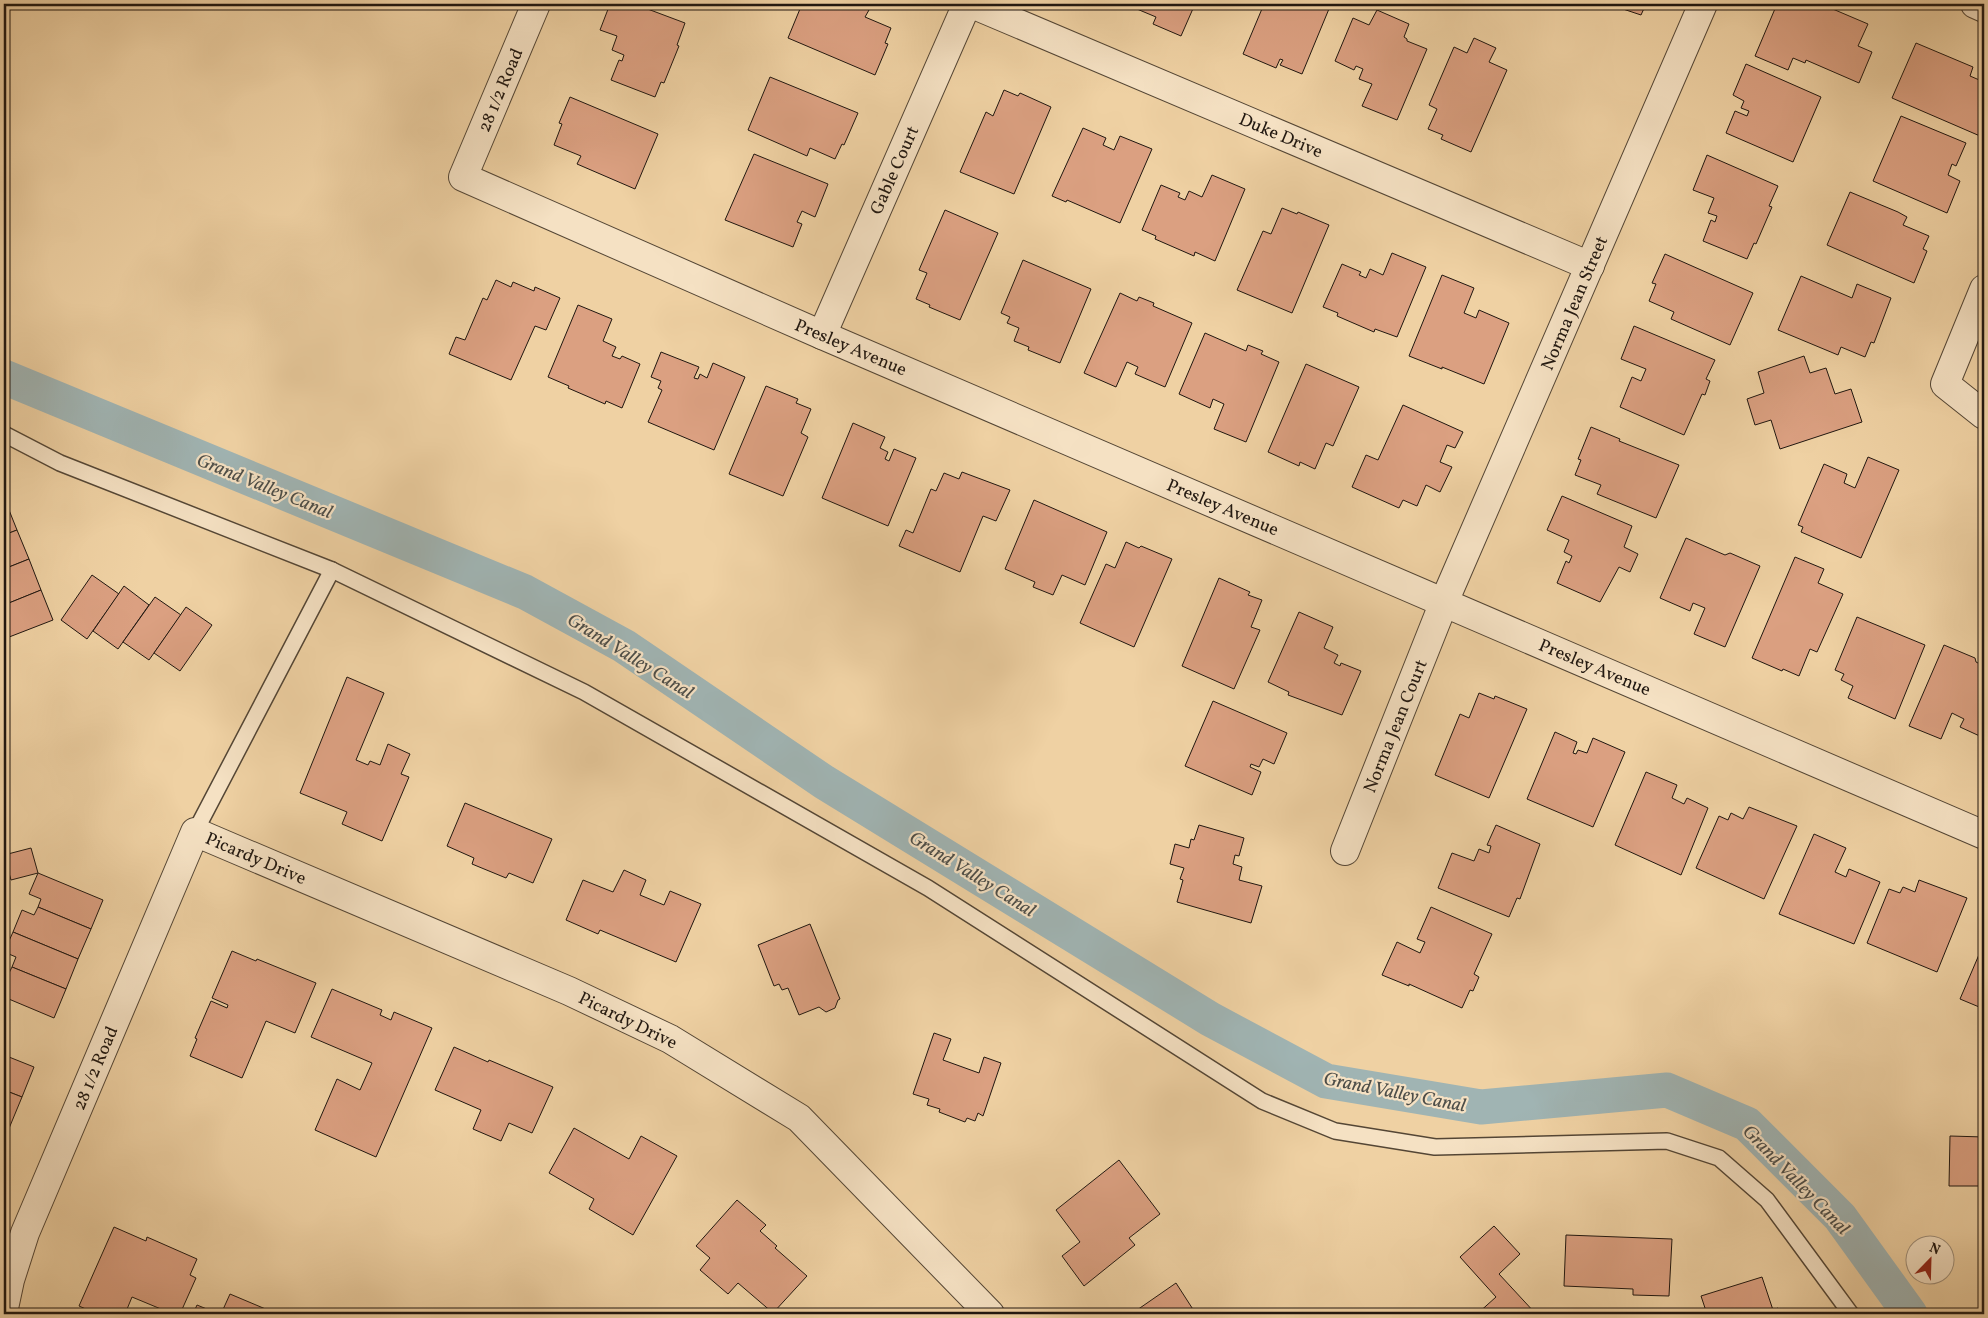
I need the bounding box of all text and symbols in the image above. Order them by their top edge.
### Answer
street label: 28 1/2 Road [472,45,530,136]
street label: Duke Drive [1235,108,1326,165]
street label: Gable Court [865,122,926,219]
street label: Norma Jean Street [1536,232,1615,375]
street label: Presley Avenue [790,313,910,383]
water label: Grand Valley Canal [192,448,336,526]
street label: Presley Avenue [1162,473,1282,543]
water label: Grand Valley Canal [562,607,698,706]
street label: Presley Avenue [1534,633,1654,703]
street label: Norma Jean Court [1358,656,1435,797]
water label: Grand Valley Canal [904,825,1040,924]
street label: Picardy Drive [201,827,310,892]
street label: Picardy Drive [574,987,681,1056]
street label: 28 1/2 Road [67,1023,125,1114]
water label: Grand Valley Canal [1321,1066,1468,1120]
water label: Grand Valley Canal [1736,1119,1855,1242]
north arrow [1906,1236,1956,1286]
text: N [1926,1239,1943,1260]

